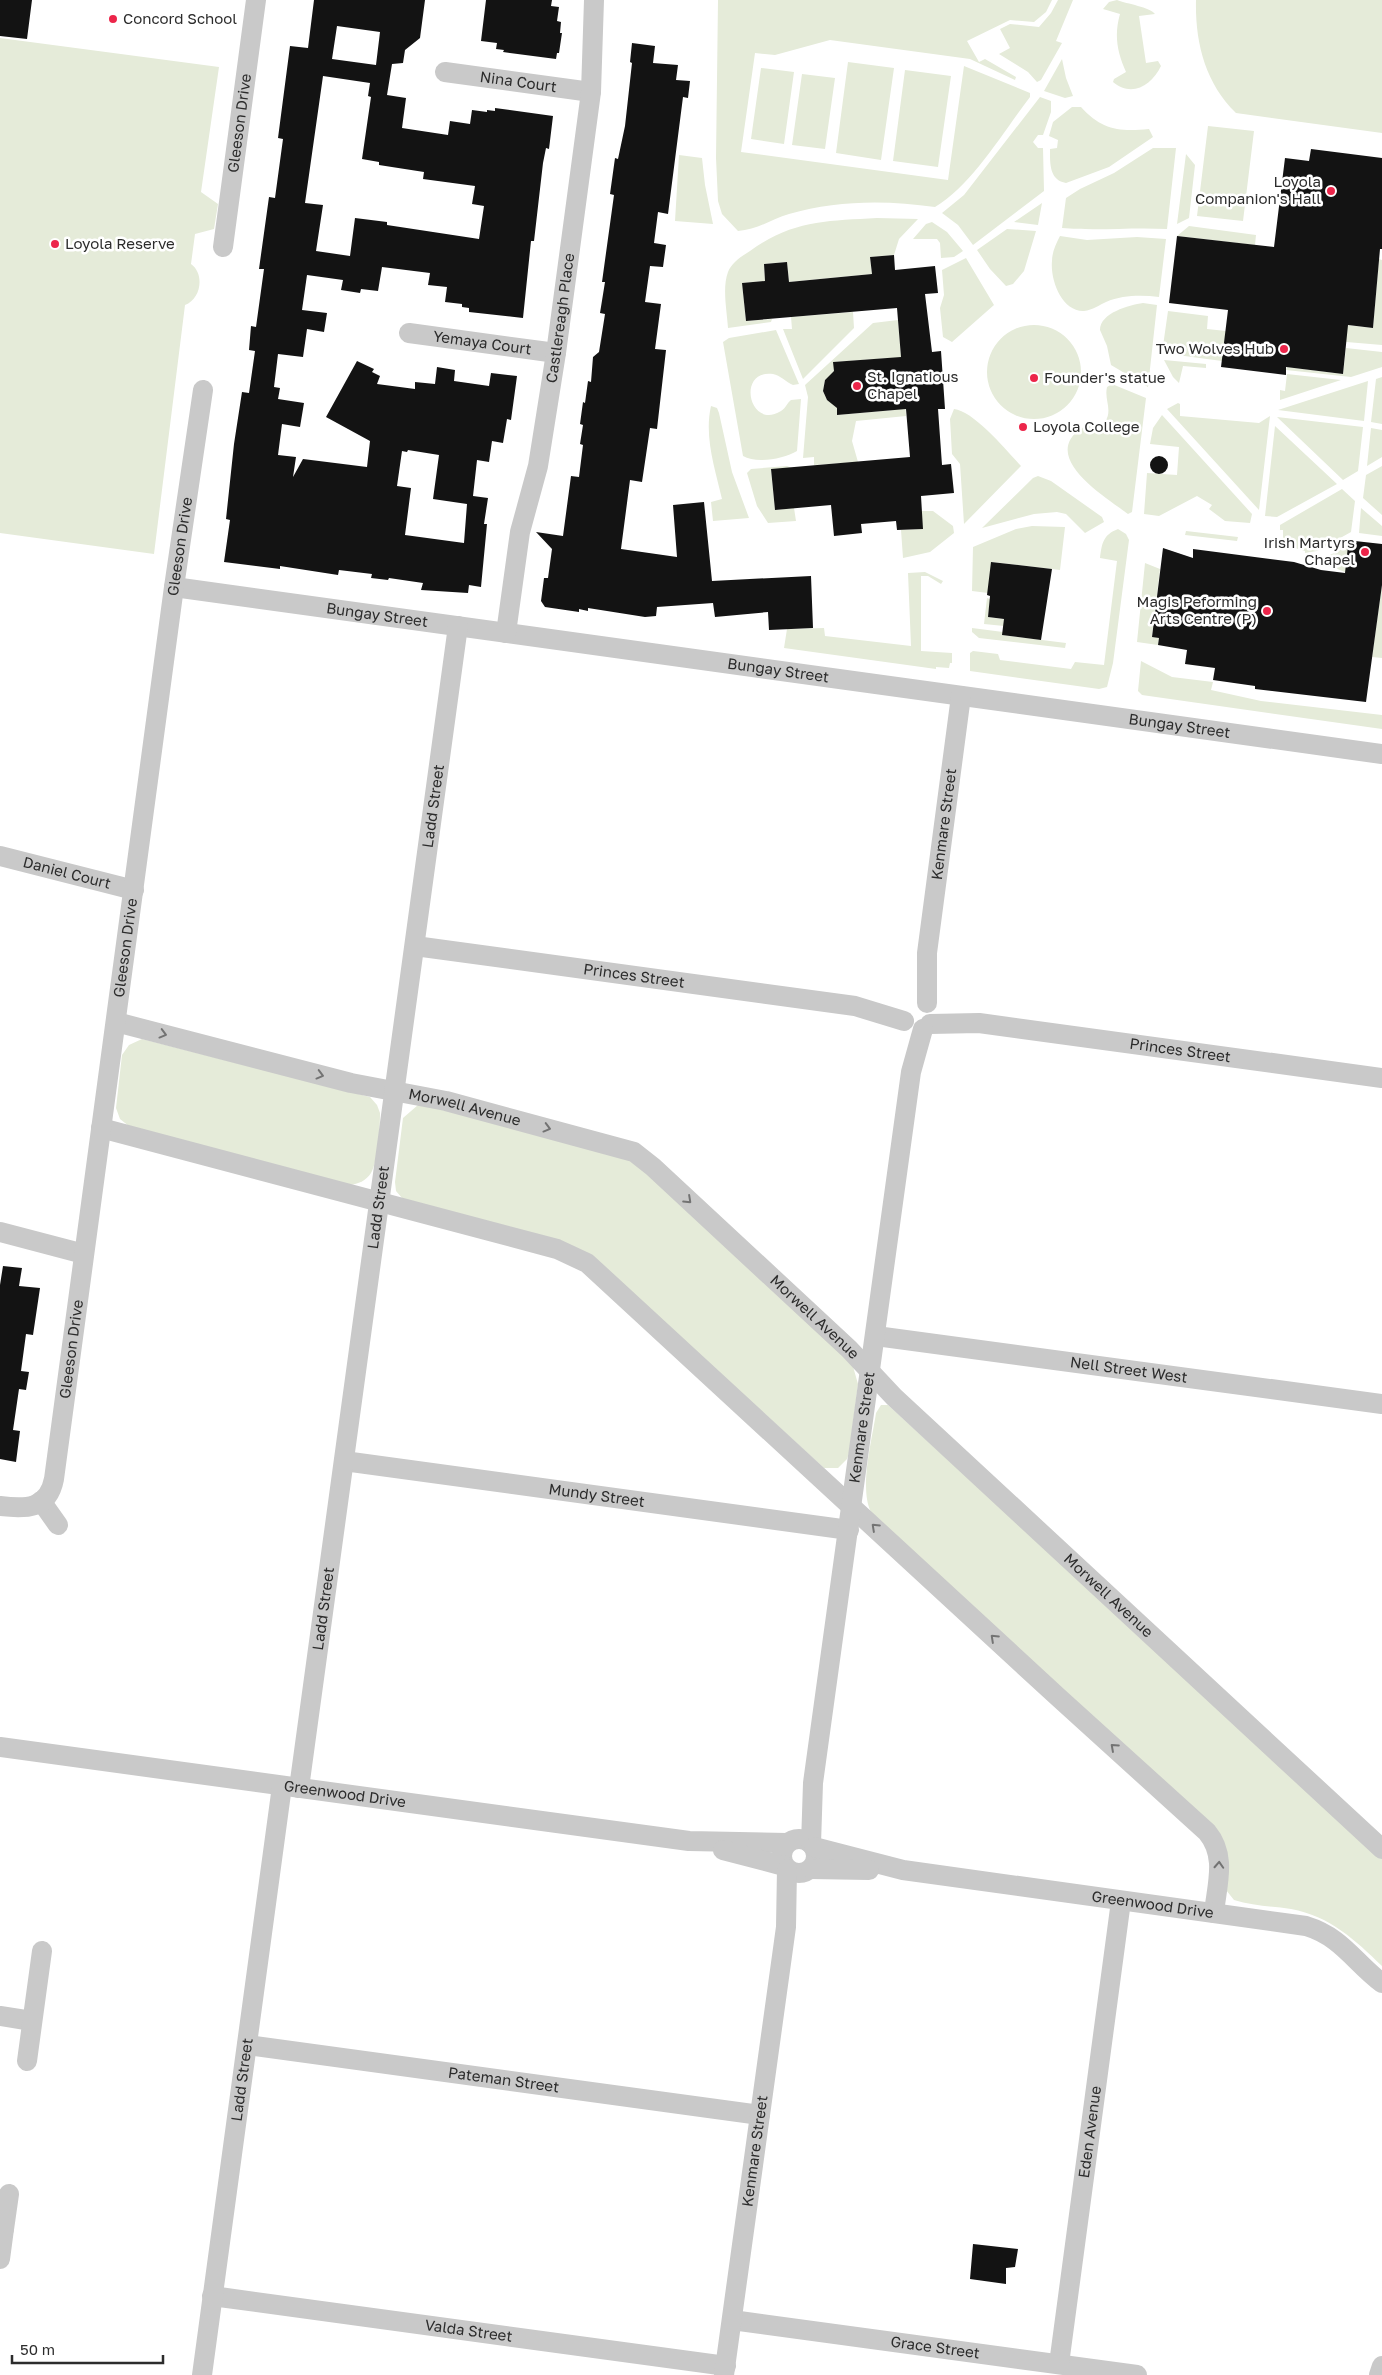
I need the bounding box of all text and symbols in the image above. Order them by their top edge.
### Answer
place label: Concord School [123,9,237,27]
marker: Concord School [107,13,119,25]
street label: Nina Court [479,67,558,95]
street label: Gleeson Drive [223,72,254,174]
place label: Loyola Companion's Hall [1195,172,1321,207]
marker: Loyola Companion's Hall [1325,185,1337,197]
place label: Loyola Reserve [65,234,175,252]
marker: Loyola Reserve [49,238,61,250]
street label: Castlereagh Place [541,251,577,384]
street label: Yemaya Court [432,326,533,358]
place label: Two Wolves Hub [1156,339,1274,357]
marker: Two Wolves Hub [1278,343,1290,355]
place label: St. Ignatious Chapel [867,367,959,402]
place label: Founder's statue [1044,368,1166,386]
marker: Founder's statue [1028,372,1040,384]
marker: St. Ignatious Chapel [851,380,863,392]
place label: Loyola College [1033,417,1140,435]
marker: Loyola College [1017,421,1029,433]
street label: Gleeson Drive [163,495,195,597]
place label: Irish Martyrs Chapel [1263,533,1355,568]
marker: Irish Martyrs Chapel [1359,546,1371,558]
place label: Magis Peforming Arts Centre (P) [1137,592,1257,627]
street label: Bungay Street [325,598,429,630]
marker: Magis Peforming Arts Centre (P) [1261,605,1273,617]
street label: Bungay Street [726,654,830,685]
street label: Bungay Street [1128,709,1232,741]
street label: Ladd Street [418,763,447,849]
street label: Kenmare Street [927,767,959,881]
street label: Daniel Court [21,852,113,892]
street label: Gleeson Drive [109,897,140,998]
street label: Princes Street [582,959,686,991]
one-way arrow [159,1028,168,1039]
street label: Princes Street [1129,1034,1232,1065]
one-way arrow [316,1069,325,1080]
street label: Morwell Avenue [407,1084,523,1129]
one-way arrow [542,1122,550,1132]
street label: Ladd Street [363,1165,392,1250]
one-way arrow [682,1194,691,1203]
street label: Morwell Avenue [767,1271,864,1362]
street label: Gleeson Drive [55,1298,86,1400]
street label: Nell Street West [1069,1352,1189,1386]
street label: Kenmare Street [844,1370,878,1484]
street label: Mundy Street [547,1479,646,1510]
one-way arrow [872,1524,881,1533]
street label: Morwell Avenue [1061,1549,1158,1641]
street label: Ladd Street [308,1566,337,1651]
one-way arrow [991,1634,1000,1643]
one-way arrow [1110,1744,1119,1753]
street label: Greenwood Drive [283,1776,407,1810]
one-way arrow [1214,1860,1225,1868]
street label: Greenwood Drive [1091,1886,1215,1921]
street label: Ladd Street [227,2037,256,2122]
street label: Pateman Street [447,2063,560,2096]
street label: Eden Avenue [1074,2084,1104,2179]
street label: Kenmare Street [737,2094,771,2208]
street label: Valda Street [424,2315,514,2345]
scale bar [12,2332,164,2364]
street label: Grace Street [890,2332,981,2362]
text: 50 m [20,2340,55,2358]

